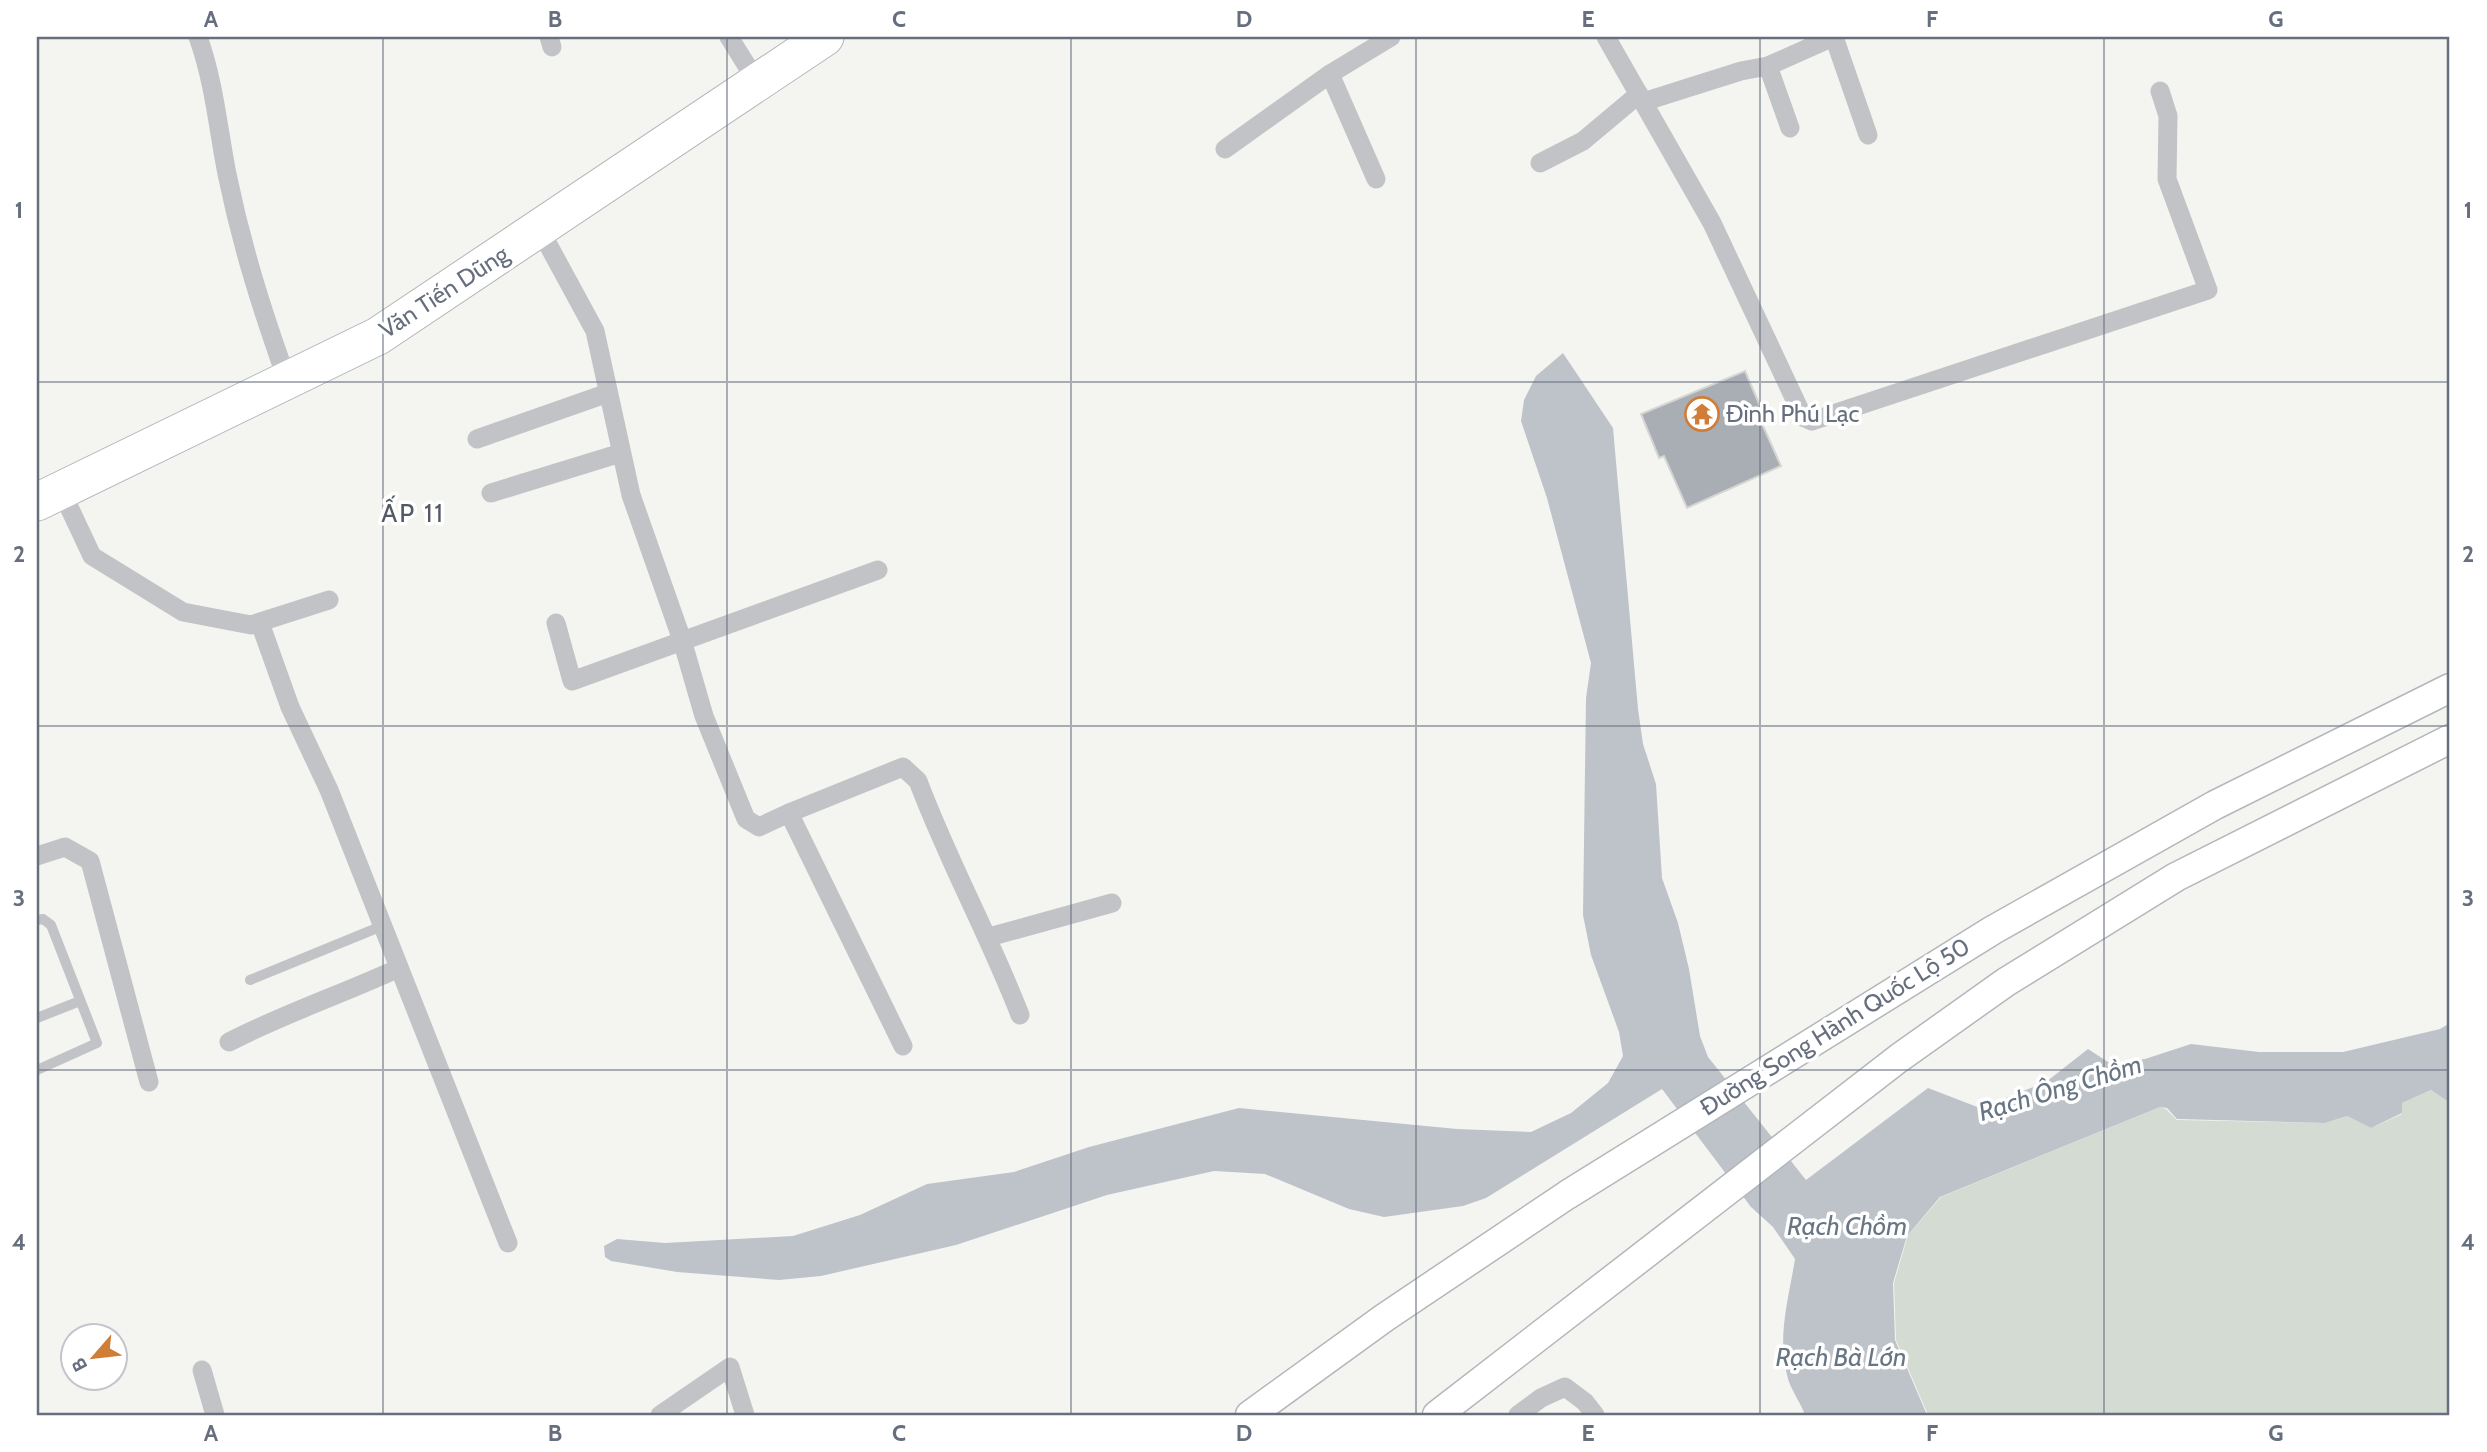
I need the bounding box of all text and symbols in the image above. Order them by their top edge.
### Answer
text: A [204,5,219,33]
text: B [548,5,562,33]
text: C [892,5,906,33]
text: D [1236,5,1252,33]
text: E [1581,5,1595,33]
text: F [1926,5,1938,33]
text: G [2268,5,2284,33]
text: 1 [15,196,23,224]
text: 1 [2464,196,2472,224]
street label: Văn Tiến Dũng [374,239,515,344]
temple icon: Đình Phú Lạc [1683,395,1721,433]
place label: Đình Phú Lạc [1726,399,1860,428]
district label: ẤP 11 [381,495,445,529]
text: 2 [13,540,25,568]
text: 2 [2462,540,2474,568]
text: 3 [13,884,25,912]
text: 3 [2462,884,2474,912]
street label: Đường Song Hành Quốc Lộ 50 [1694,931,1975,1122]
water label: Rạch Ông Chồm [1975,1048,2145,1128]
water label: Rạch Chồm [1787,1210,1907,1242]
text: 4 [12,1228,26,1256]
text: 4 [2461,1228,2475,1256]
north arrow [60,1322,130,1392]
water label: Rạch Bà Lớn [1776,1341,1906,1373]
text: B [66,1354,92,1375]
text: A [204,1419,219,1447]
text: B [548,1419,562,1447]
text: C [892,1419,906,1447]
text: D [1236,1419,1252,1447]
text: E [1581,1419,1595,1447]
text: F [1926,1419,1938,1447]
text: G [2268,1419,2284,1447]

